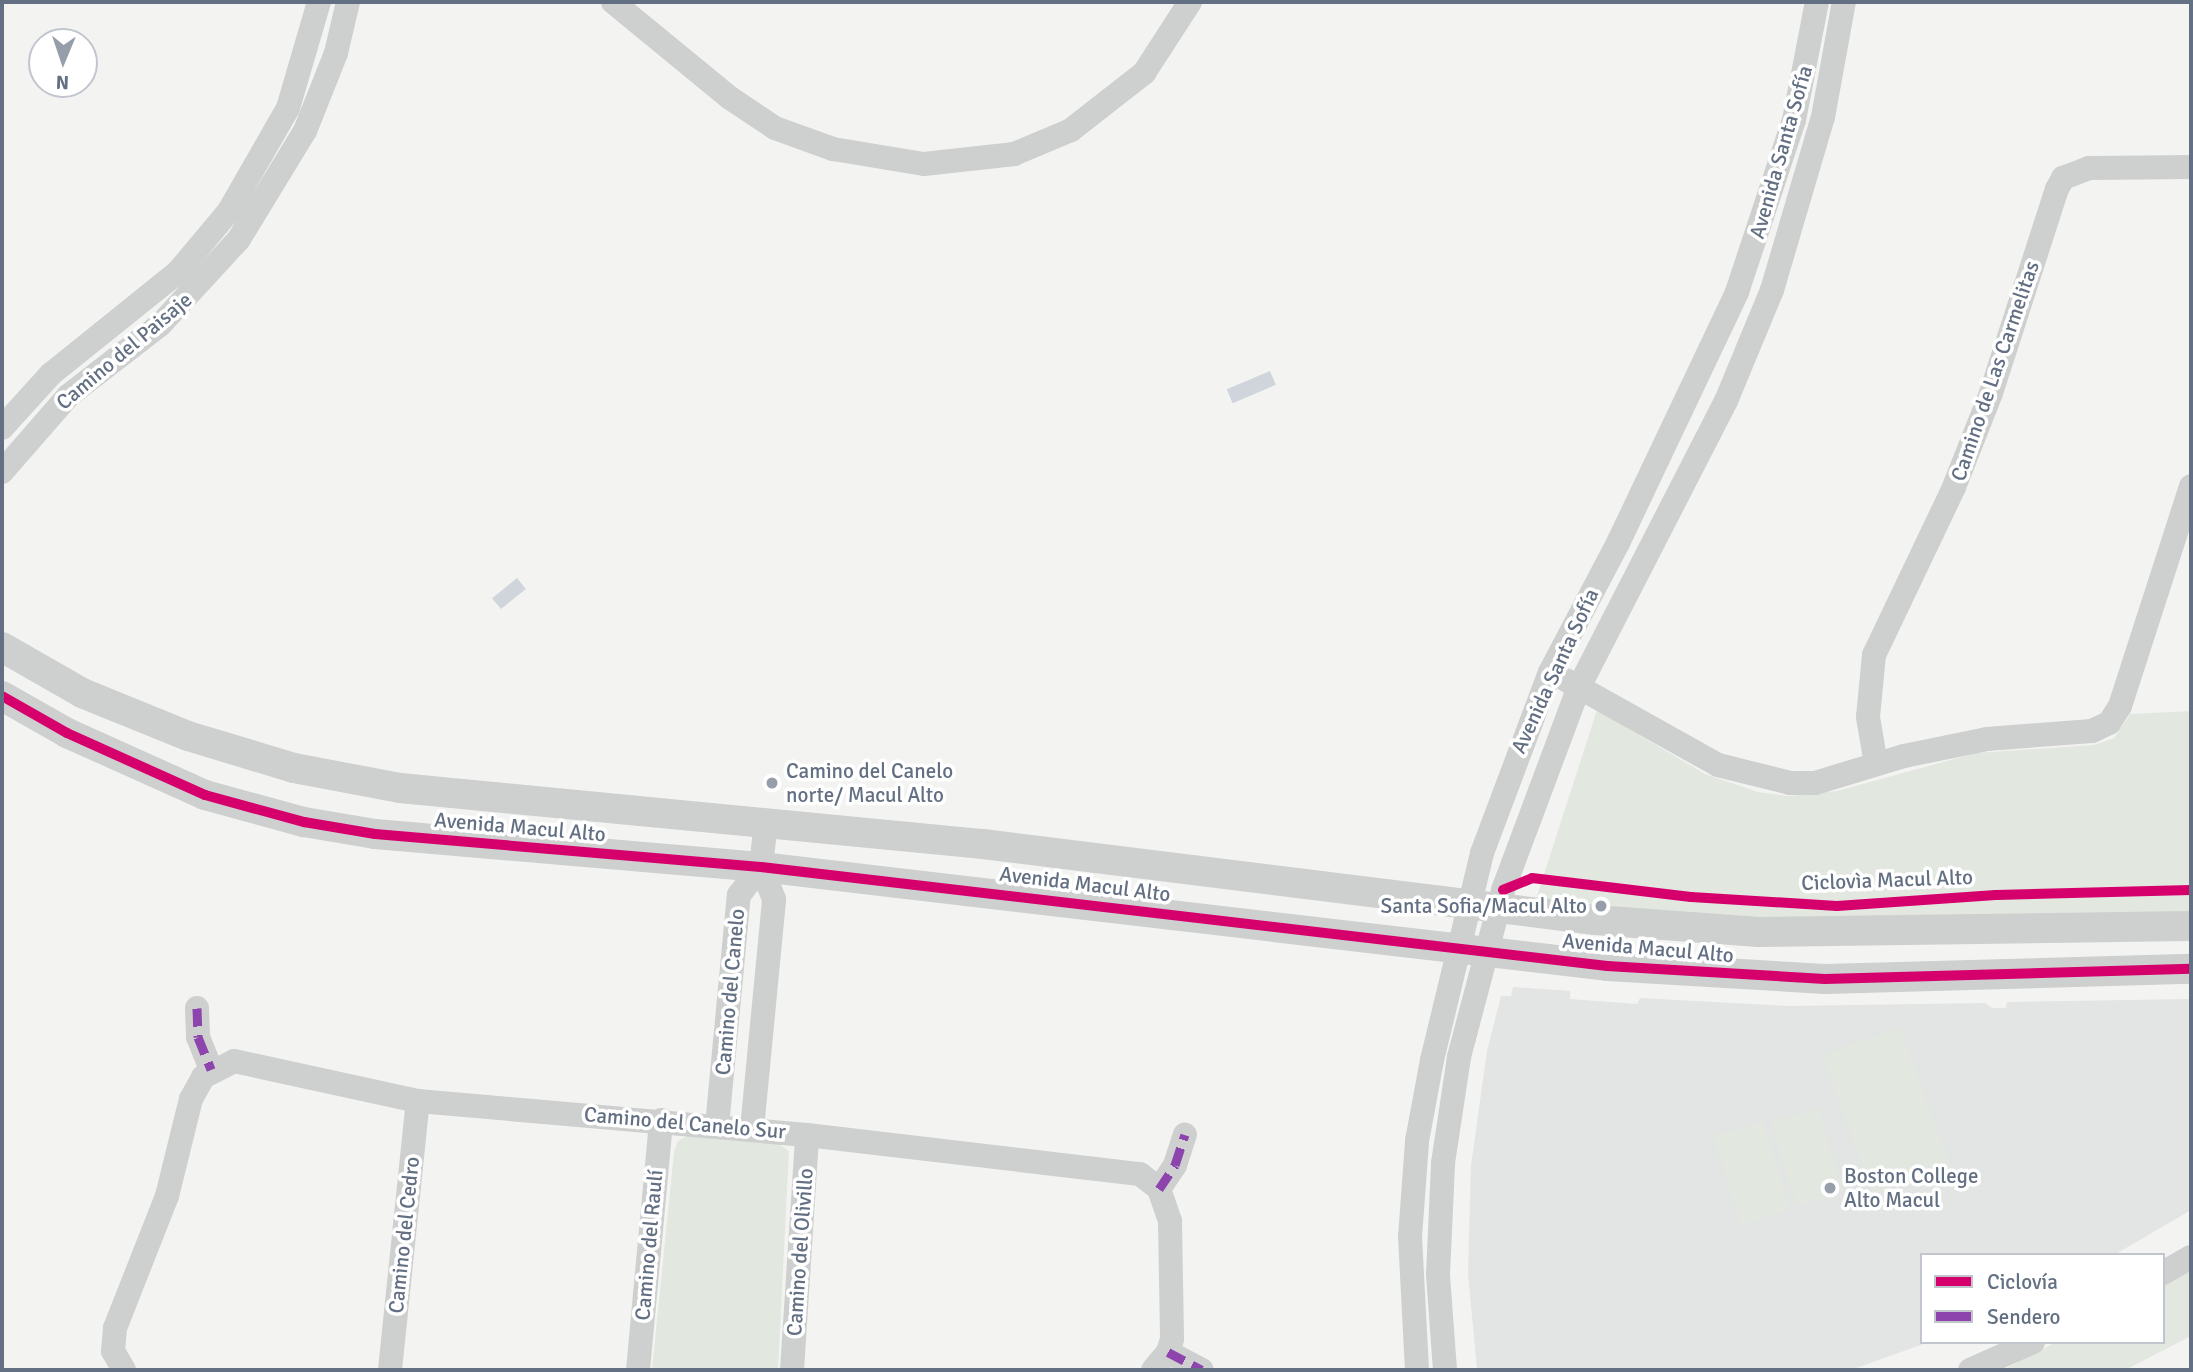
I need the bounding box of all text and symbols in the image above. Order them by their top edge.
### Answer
north arrow [28,28,98,98]
street label: Avenida Santa Sofía [1744,63,1818,241]
text: N [55,70,69,94]
street label: Camino de Las Carmelitas [1945,258,2045,484]
street label: Camino del Paisaje [51,287,197,415]
street label: Avenida Santa Sofía [1506,585,1604,757]
place label: Camino del Canelo norte/ Macul Alto [786,758,953,808]
marker: Camino del Canelo norte/ Macul Alto [764,775,780,791]
street label: Avenida Macul Alto [433,807,607,847]
street label: Avenida Macul Alto [998,861,1172,907]
street label: Ciclovìa Macul Alto [1801,864,1973,896]
place label: Santa Sofia/Macul Alto [1381,893,1587,919]
marker: Santa Sofia/Macul Alto [1593,898,1609,914]
street label: Camino del Canelo [710,908,750,1076]
street label: Avenida Macul Alto [1561,928,1735,968]
street label: Camino del Canelo Sur [583,1102,787,1144]
street label: Camino del Cedro [383,1155,425,1315]
place label: Boston College Alto Macul [1844,1163,1978,1213]
street label: Camino del Olivillo [782,1167,818,1337]
street label: Camino del Raulí [630,1169,668,1321]
marker: Boston College Alto Macul [1822,1180,1838,1196]
legend [1920,1253,2165,1344]
text: Ciclovía [1987,1269,2058,1295]
text: Sendero [1987,1304,2061,1330]

